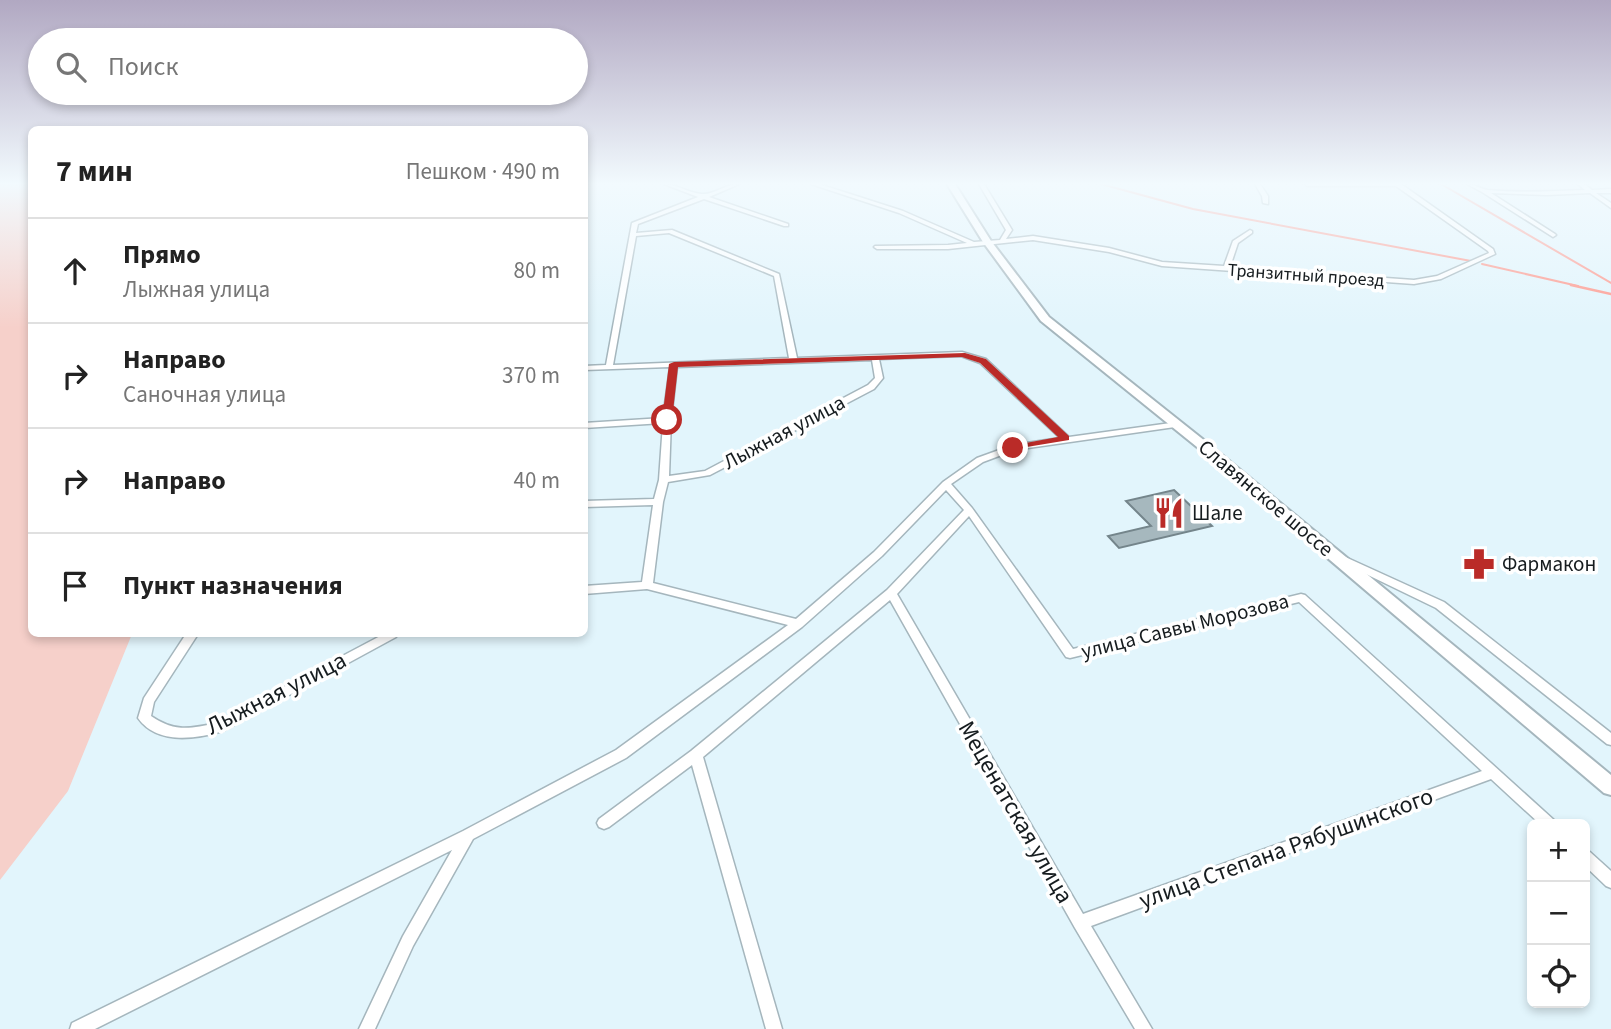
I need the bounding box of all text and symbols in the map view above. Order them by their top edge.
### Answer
search box [28,28,588,105]
icon: search [52,48,90,86]
text: Поиск [108,48,178,85]
text: 7 мин [56,150,133,193]
text: Пешком · 490 m [406,155,560,188]
text: Прямо [123,236,201,273]
icon: ahead [56,252,94,290]
text: 80 m [513,254,560,287]
street label: Транзитный проезд [1227,258,1385,293]
text: Лыжная улица [123,273,270,306]
text: Направо [123,341,226,378]
icon: right [56,357,94,395]
text: 370 m [502,359,560,392]
text: Саночная улица [123,378,286,411]
street label: Лыжная улица [718,387,850,477]
route start [651,404,682,435]
route end [997,432,1028,463]
street label: Славянское шоссе [1192,432,1340,564]
icon: right [56,462,94,500]
text: Направо [123,462,226,499]
text: 40 m [513,464,560,497]
restaurant icon: Шале [1152,496,1186,530]
place label: Шале [1192,498,1243,528]
pharmacy icon: Фармакон [1462,547,1496,581]
place label: Фармакон [1502,549,1596,579]
icon: arrive [56,567,94,605]
text: Пункт назначения [123,567,343,604]
street label: улица Саввы Морозова [1078,586,1292,666]
street label: Лыжная улица [200,643,353,744]
street label: Меценатская улица [949,715,1082,910]
street label: улица Степана Рябушинского [1134,779,1438,918]
map controls [1527,819,1590,1008]
button: + [1527,819,1590,882]
button: − [1527,882,1590,945]
button: locate [1527,945,1590,1008]

